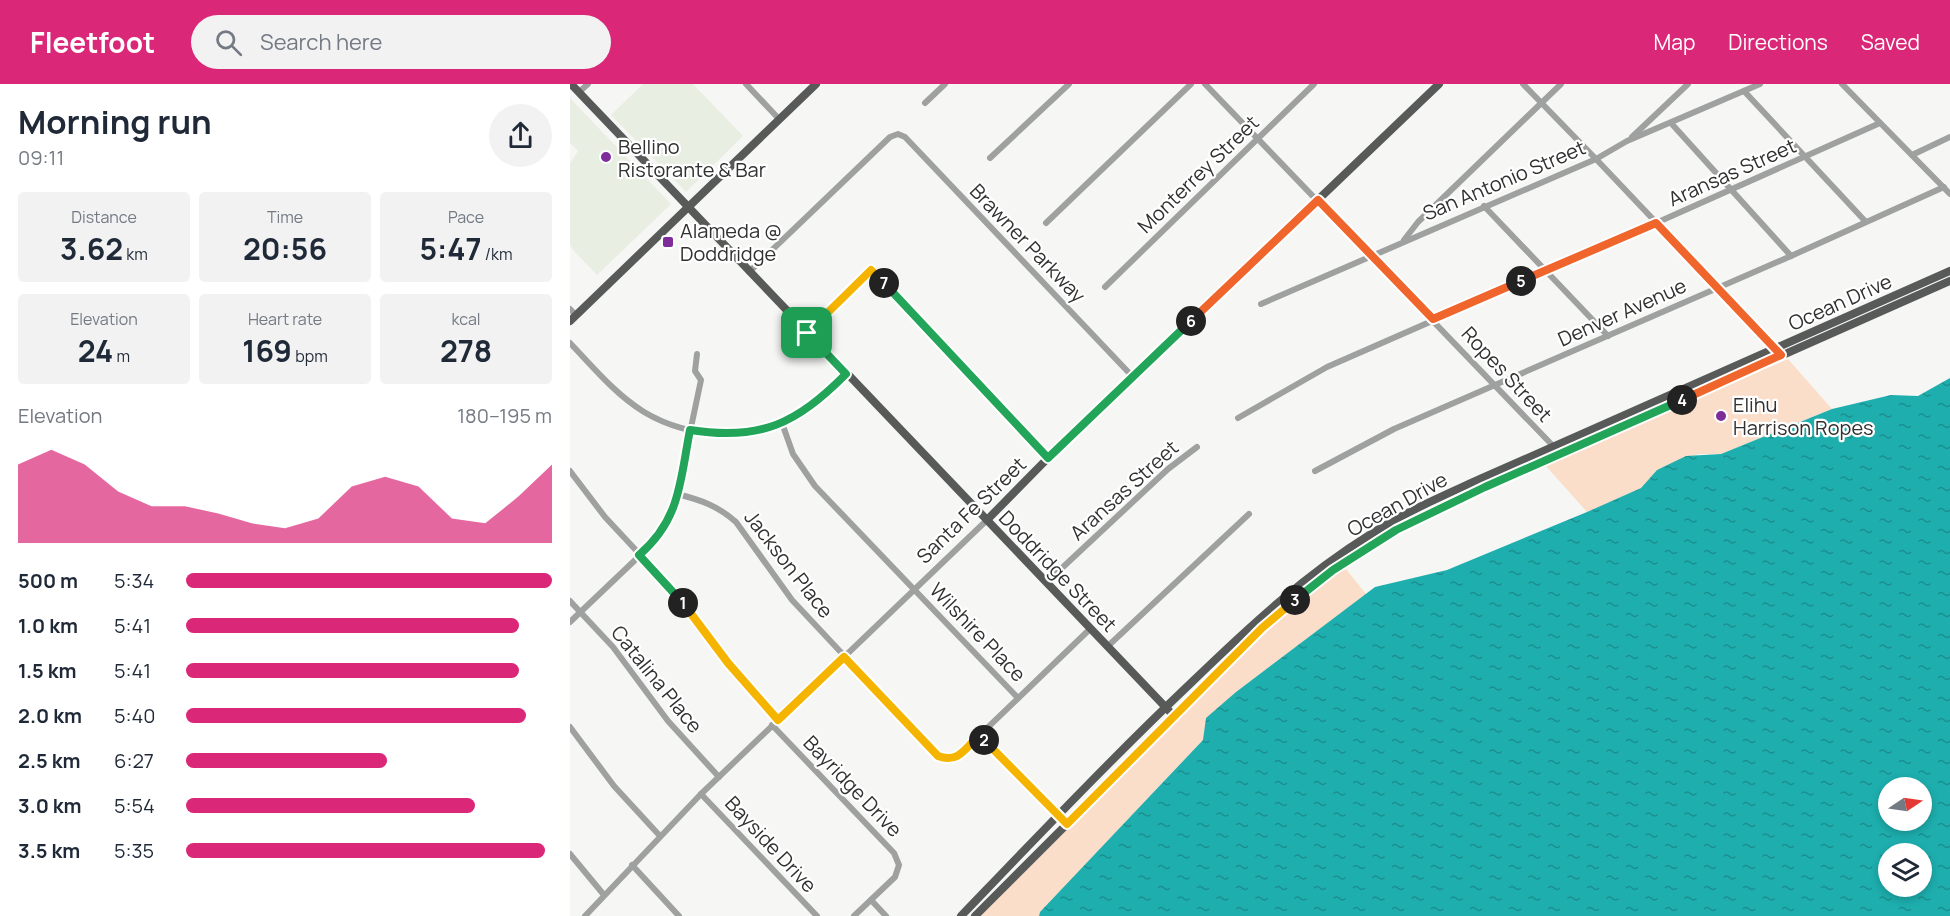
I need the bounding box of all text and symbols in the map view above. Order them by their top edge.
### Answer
search box [191,15,611,69]
text: Fleetfoot [30,23,155,61]
icon: search [212,26,245,59]
text: Search here [260,27,382,57]
text: Map [1654,28,1695,56]
text: Directions [1728,28,1828,56]
text: Saved [1861,28,1920,56]
text: Morning run [18,99,212,144]
button: share [489,104,552,167]
street label: Monterrey Street [1131,109,1265,239]
street label: Aransas Street [1664,132,1800,212]
place label: Bellino Ristorante & Bar [618,133,766,183]
street label: San Antonio Street [1418,133,1590,227]
text: 09:11 [18,144,64,171]
marker: Bellino Ristorante & Bar [599,150,613,164]
street label: Brawner Parkway [964,178,1092,309]
text: Distance [71,206,137,228]
text: Time [267,206,303,228]
text: Pace [448,206,484,228]
place label: Alameda @ Doddridge [680,217,782,267]
text: 3.62 [60,228,123,269]
text: 20:56 [243,228,327,269]
text: 5:47 [419,228,482,269]
marker: Alameda @ Doddridge [661,235,675,249]
text: km [123,243,148,265]
text: /km [482,243,513,265]
pin: 5 [1506,266,1536,296]
street label: Ocean Drive [1784,267,1896,337]
pin: 7 [869,268,899,298]
text: 5 [1516,270,1526,292]
text: 7 [880,272,888,294]
street label: Denver Avenue [1554,272,1690,352]
pin: 6 [1176,306,1206,336]
pin [781,307,832,358]
text: Elevation [70,308,138,330]
text: Heart rate [248,308,322,330]
text: kcal [451,308,481,330]
text: 6 [1186,310,1196,332]
icon: arrive [790,316,823,349]
street label: Ropes Street [1456,320,1558,428]
text: 24 [78,330,113,371]
text: 169 [242,330,292,371]
text: 278 [440,330,492,371]
text: m [113,345,130,367]
text: bpm [292,345,328,367]
pin: 4 [1667,385,1697,415]
text: 4 [1677,389,1687,411]
place label: Elihu Harrison Ropes [1733,391,1874,441]
text: Elevation [18,402,102,429]
text: 180–195 m [457,402,552,429]
marker: Elihu Harrison Ropes [1714,409,1728,423]
street label: Aransas Street [1064,434,1184,546]
street label: Santa Fe Street [910,451,1032,569]
street label: Ocean Drive [1342,465,1452,543]
street label: Doddridge Street [993,504,1123,638]
street label: Jackson Place [738,505,840,623]
text: 500 m [18,567,78,594]
text: 5:34 [114,567,154,594]
street label: Wilshire Place [924,577,1032,687]
pin: 3 [1280,585,1310,615]
pin: 1 [668,588,698,618]
text: 3 [1290,589,1300,611]
text: 1 [679,592,687,614]
text: 1.0 km [18,612,78,639]
text: 5:41 [114,612,151,639]
street label: Catalina Place [605,620,709,738]
text: 1.5 km [18,657,77,684]
text: 5:41 [114,657,151,684]
text: 2.0 km [18,702,82,729]
text: 5:40 [114,702,156,729]
pin: 2 [969,725,999,755]
street label: Bayridge Drive [798,729,908,843]
text: 2 [979,729,989,751]
text: 2.5 km [18,747,80,774]
text: 6:27 [114,747,154,774]
north arrow [1878,777,1932,831]
map controls [1878,777,1932,897]
street label: Bayside Drive [719,790,823,898]
text: 3.0 km [18,792,82,819]
text: 5:54 [114,792,155,819]
text: 3.5 km [18,837,80,864]
text: 5:35 [114,837,154,864]
button: layers [1878,843,1932,897]

